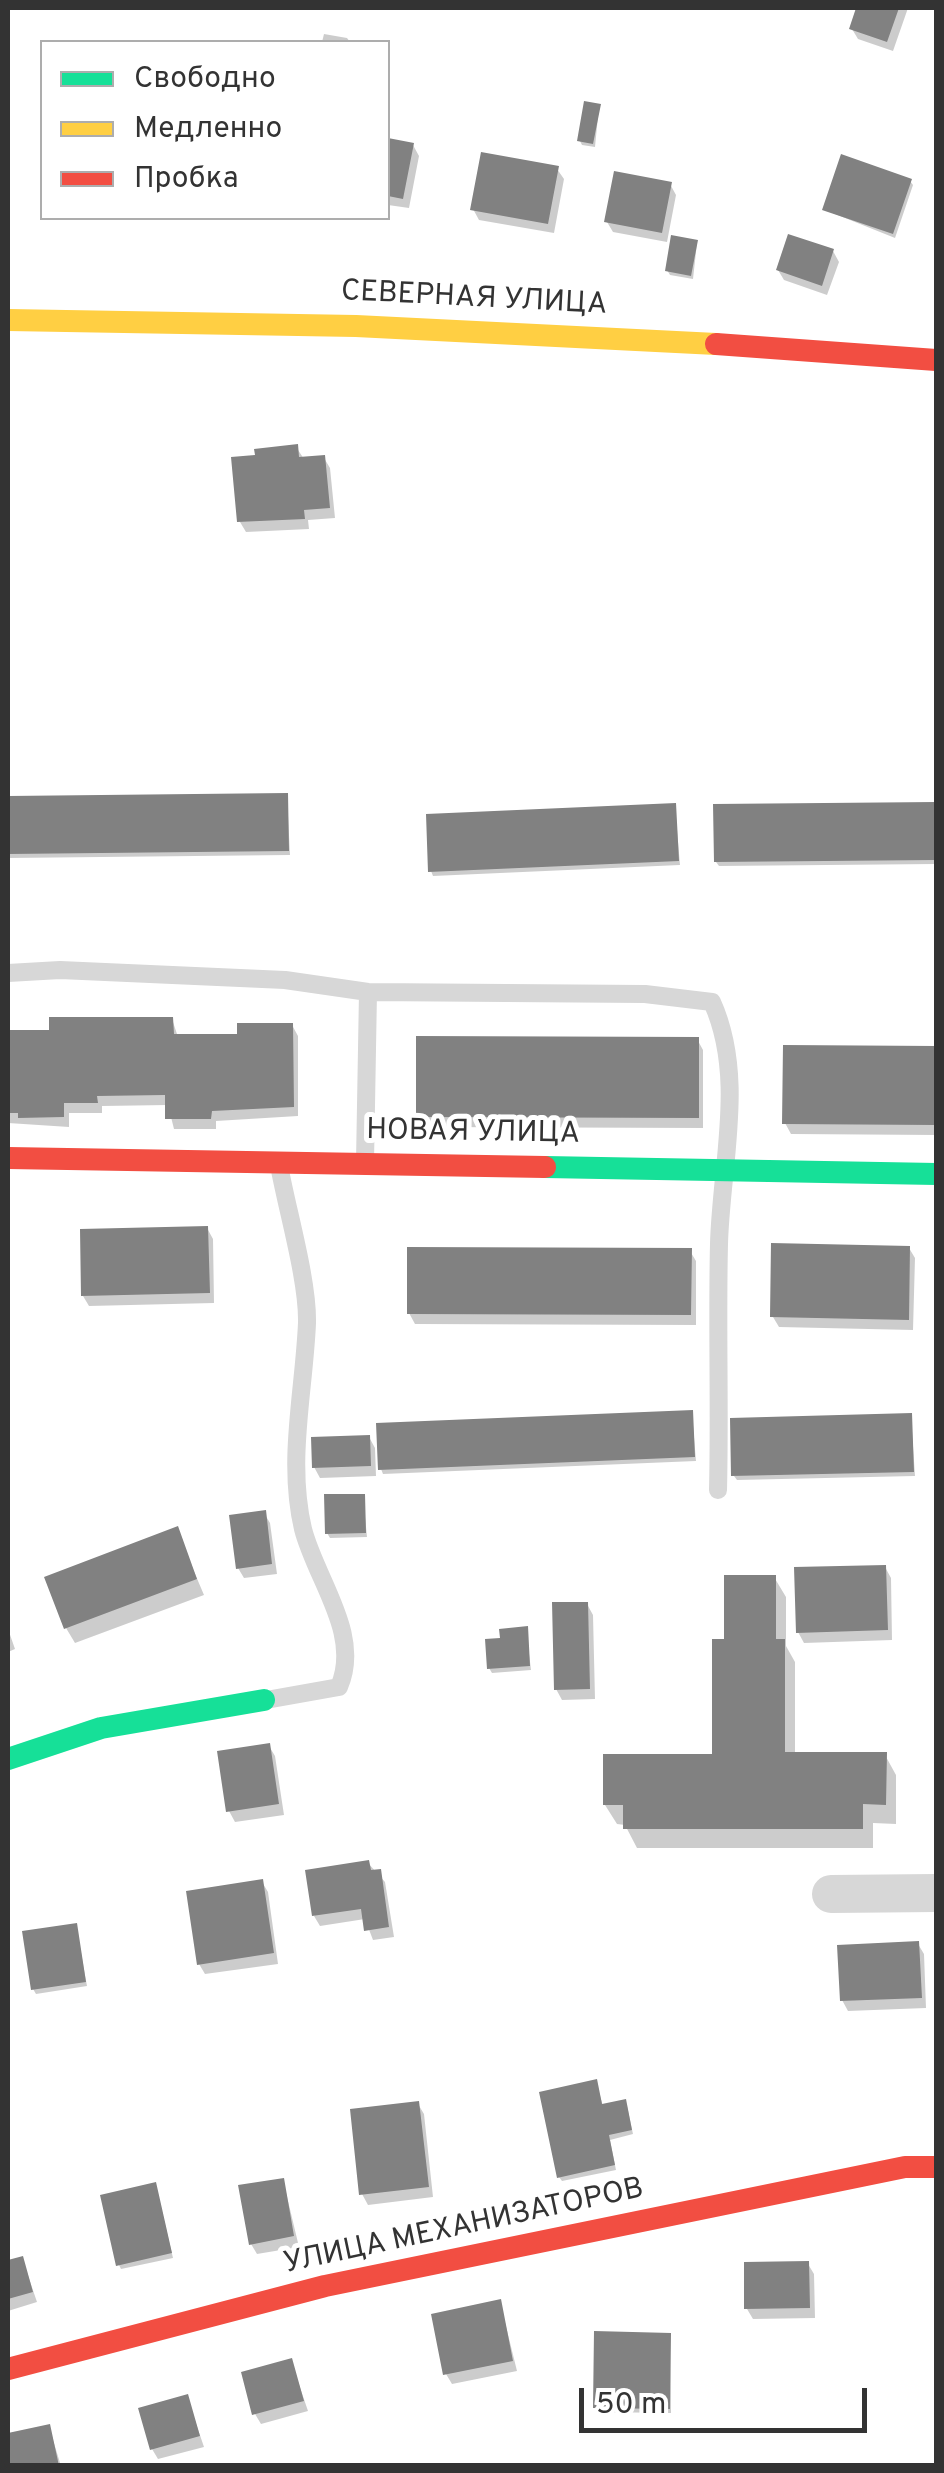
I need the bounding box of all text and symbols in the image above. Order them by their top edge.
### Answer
legend [40,40,390,220]
text: Свободно [134,61,276,98]
text: Медленно [134,111,282,148]
text: Пробка [134,161,239,198]
street label: СЕВЕРНАЯ УЛИЦА [340,275,608,325]
street label: НОВАЯ УЛИЦА [366,1114,580,1154]
street label: УЛИЦА МЕХАНИЗАТОРОВ [281,2172,647,2284]
scale bar [584,2368,872,2430]
text: 50 m [596,2387,666,2424]

